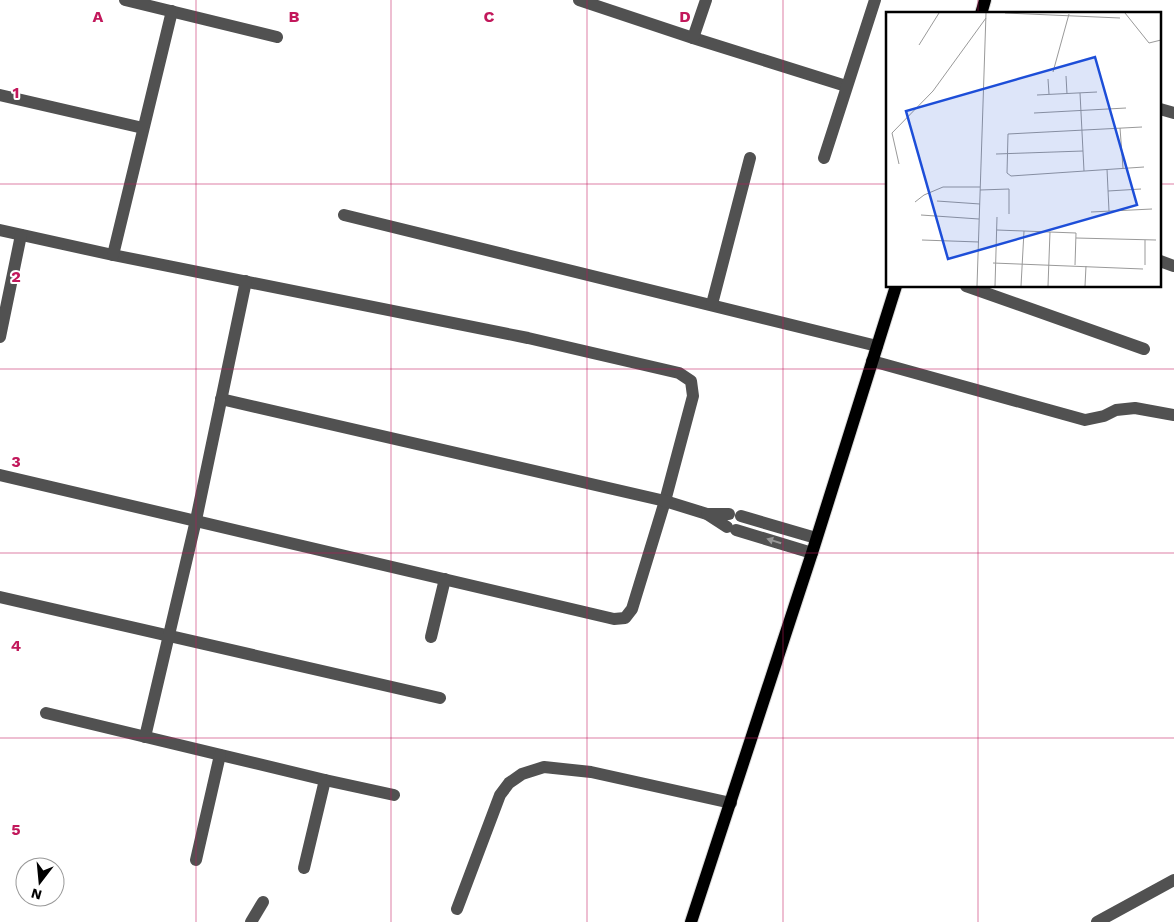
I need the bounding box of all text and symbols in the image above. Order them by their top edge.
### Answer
text: A [93,7,104,26]
text: B [289,7,300,26]
text: C [484,7,495,26]
text: D [679,7,691,26]
inset map [886,12,1162,288]
text: 1 [13,83,19,102]
text: 2 [11,267,21,286]
text: 3 [11,452,21,471]
one-way arrow [766,537,781,545]
text: 4 [11,636,21,655]
text: 5 [11,820,21,839]
north arrow [15,857,65,907]
text: N [29,885,44,904]

